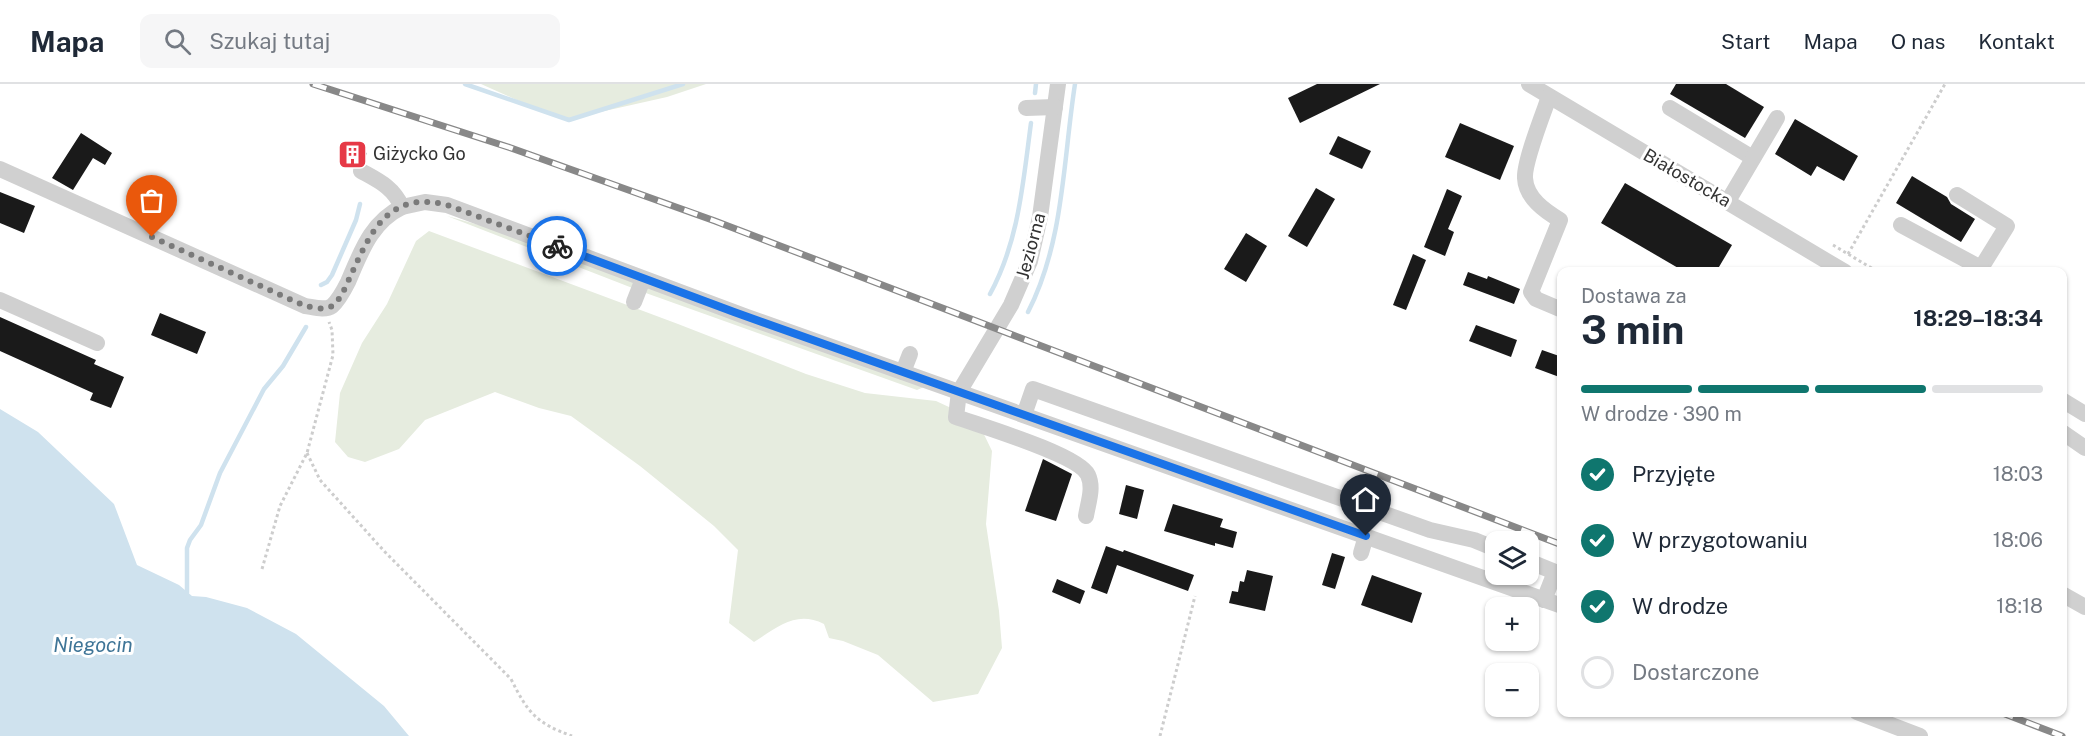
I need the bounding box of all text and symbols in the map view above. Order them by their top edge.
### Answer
search box [140,14,560,68]
text: Mapa [30,25,104,58]
icon: search [161,25,194,58]
text: Szukaj tutaj [209,28,330,54]
text: Start [1721,29,1771,54]
text: Mapa [1804,29,1858,54]
text: O nas [1891,29,1945,54]
text: Kontakt [1978,29,2055,54]
building icon: Giżycko Go [336,138,368,170]
place label: Giżycko Go [373,143,466,164]
street label: Białostocka [1640,144,1735,211]
pin [126,175,177,237]
icon: bag [135,184,168,217]
street label: Jeziorna [1012,210,1049,281]
courier [527,216,587,276]
icon: bike [541,230,574,263]
text: Dostawa za [1581,284,1687,308]
text: 18:29–18:34 [1913,305,2043,331]
text: 3 min [1581,307,1684,353]
text: W drodze · 390 m [1581,402,1742,426]
icon: check [1581,458,1614,491]
text: Przyjęte [1632,461,1715,487]
text: 18:03 [1993,462,2043,486]
pin [1340,474,1391,536]
icon: home [1349,483,1382,516]
icon: check [1581,524,1614,557]
text: W przygotowaniu [1632,527,1808,553]
text: 18:06 [1993,528,2043,552]
map controls [1485,531,1539,717]
button: layers [1485,531,1539,585]
icon: check [1581,590,1614,623]
text: W drodze [1632,593,1728,619]
text: 18:18 [1996,594,2043,618]
button: + [1485,597,1539,651]
water label: Niegocin [53,633,133,657]
text: Dostarczone [1632,659,1759,685]
button: − [1485,663,1539,717]

